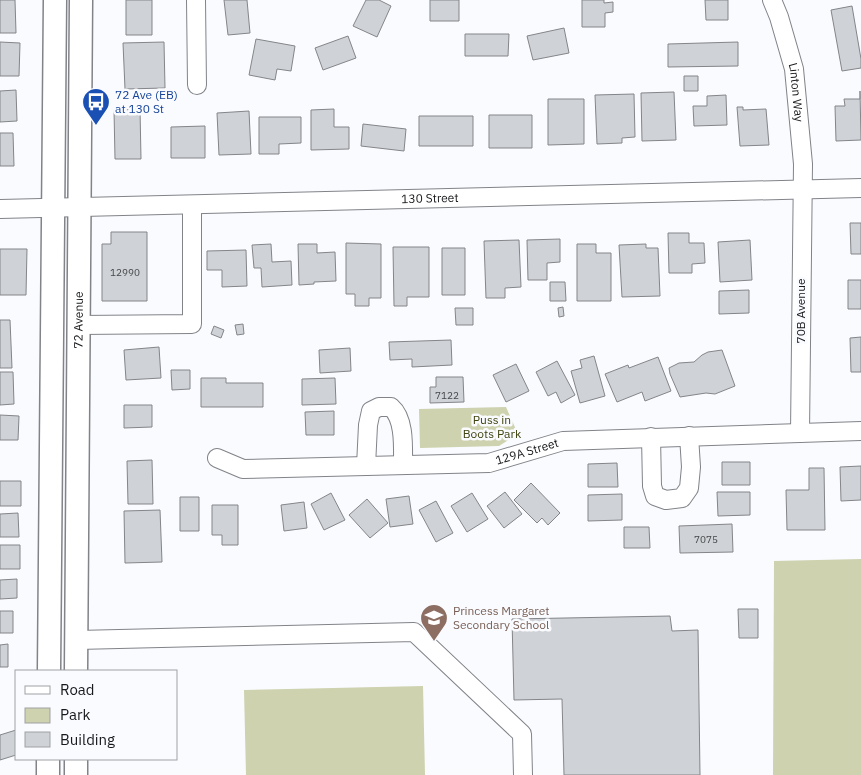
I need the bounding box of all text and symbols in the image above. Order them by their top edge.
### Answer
street label: Linton Way [786,61,807,123]
bus stop icon: 72 Ave (EB) at 130 St [81,87,111,126]
place label: 72 Ave (EB) at 130 St [115,87,178,116]
street label: 130 Street [401,190,459,206]
house number: 12990 [110,266,140,279]
street label: 70B Avenue [793,278,808,344]
street label: 72 Avenue [70,291,86,349]
house number: 7122 [435,389,459,402]
park label: Puss in Boots Park [463,412,522,441]
street label: 129A Street [494,435,560,468]
house number: 7075 [694,533,718,546]
school or university icon: Princess Margaret Secondary School [419,603,449,642]
place label: Princess Margaret Secondary School [453,603,550,632]
legend [15,670,178,760]
text: Road [60,680,95,699]
text: Park [60,705,90,724]
text: Building [60,730,115,749]

